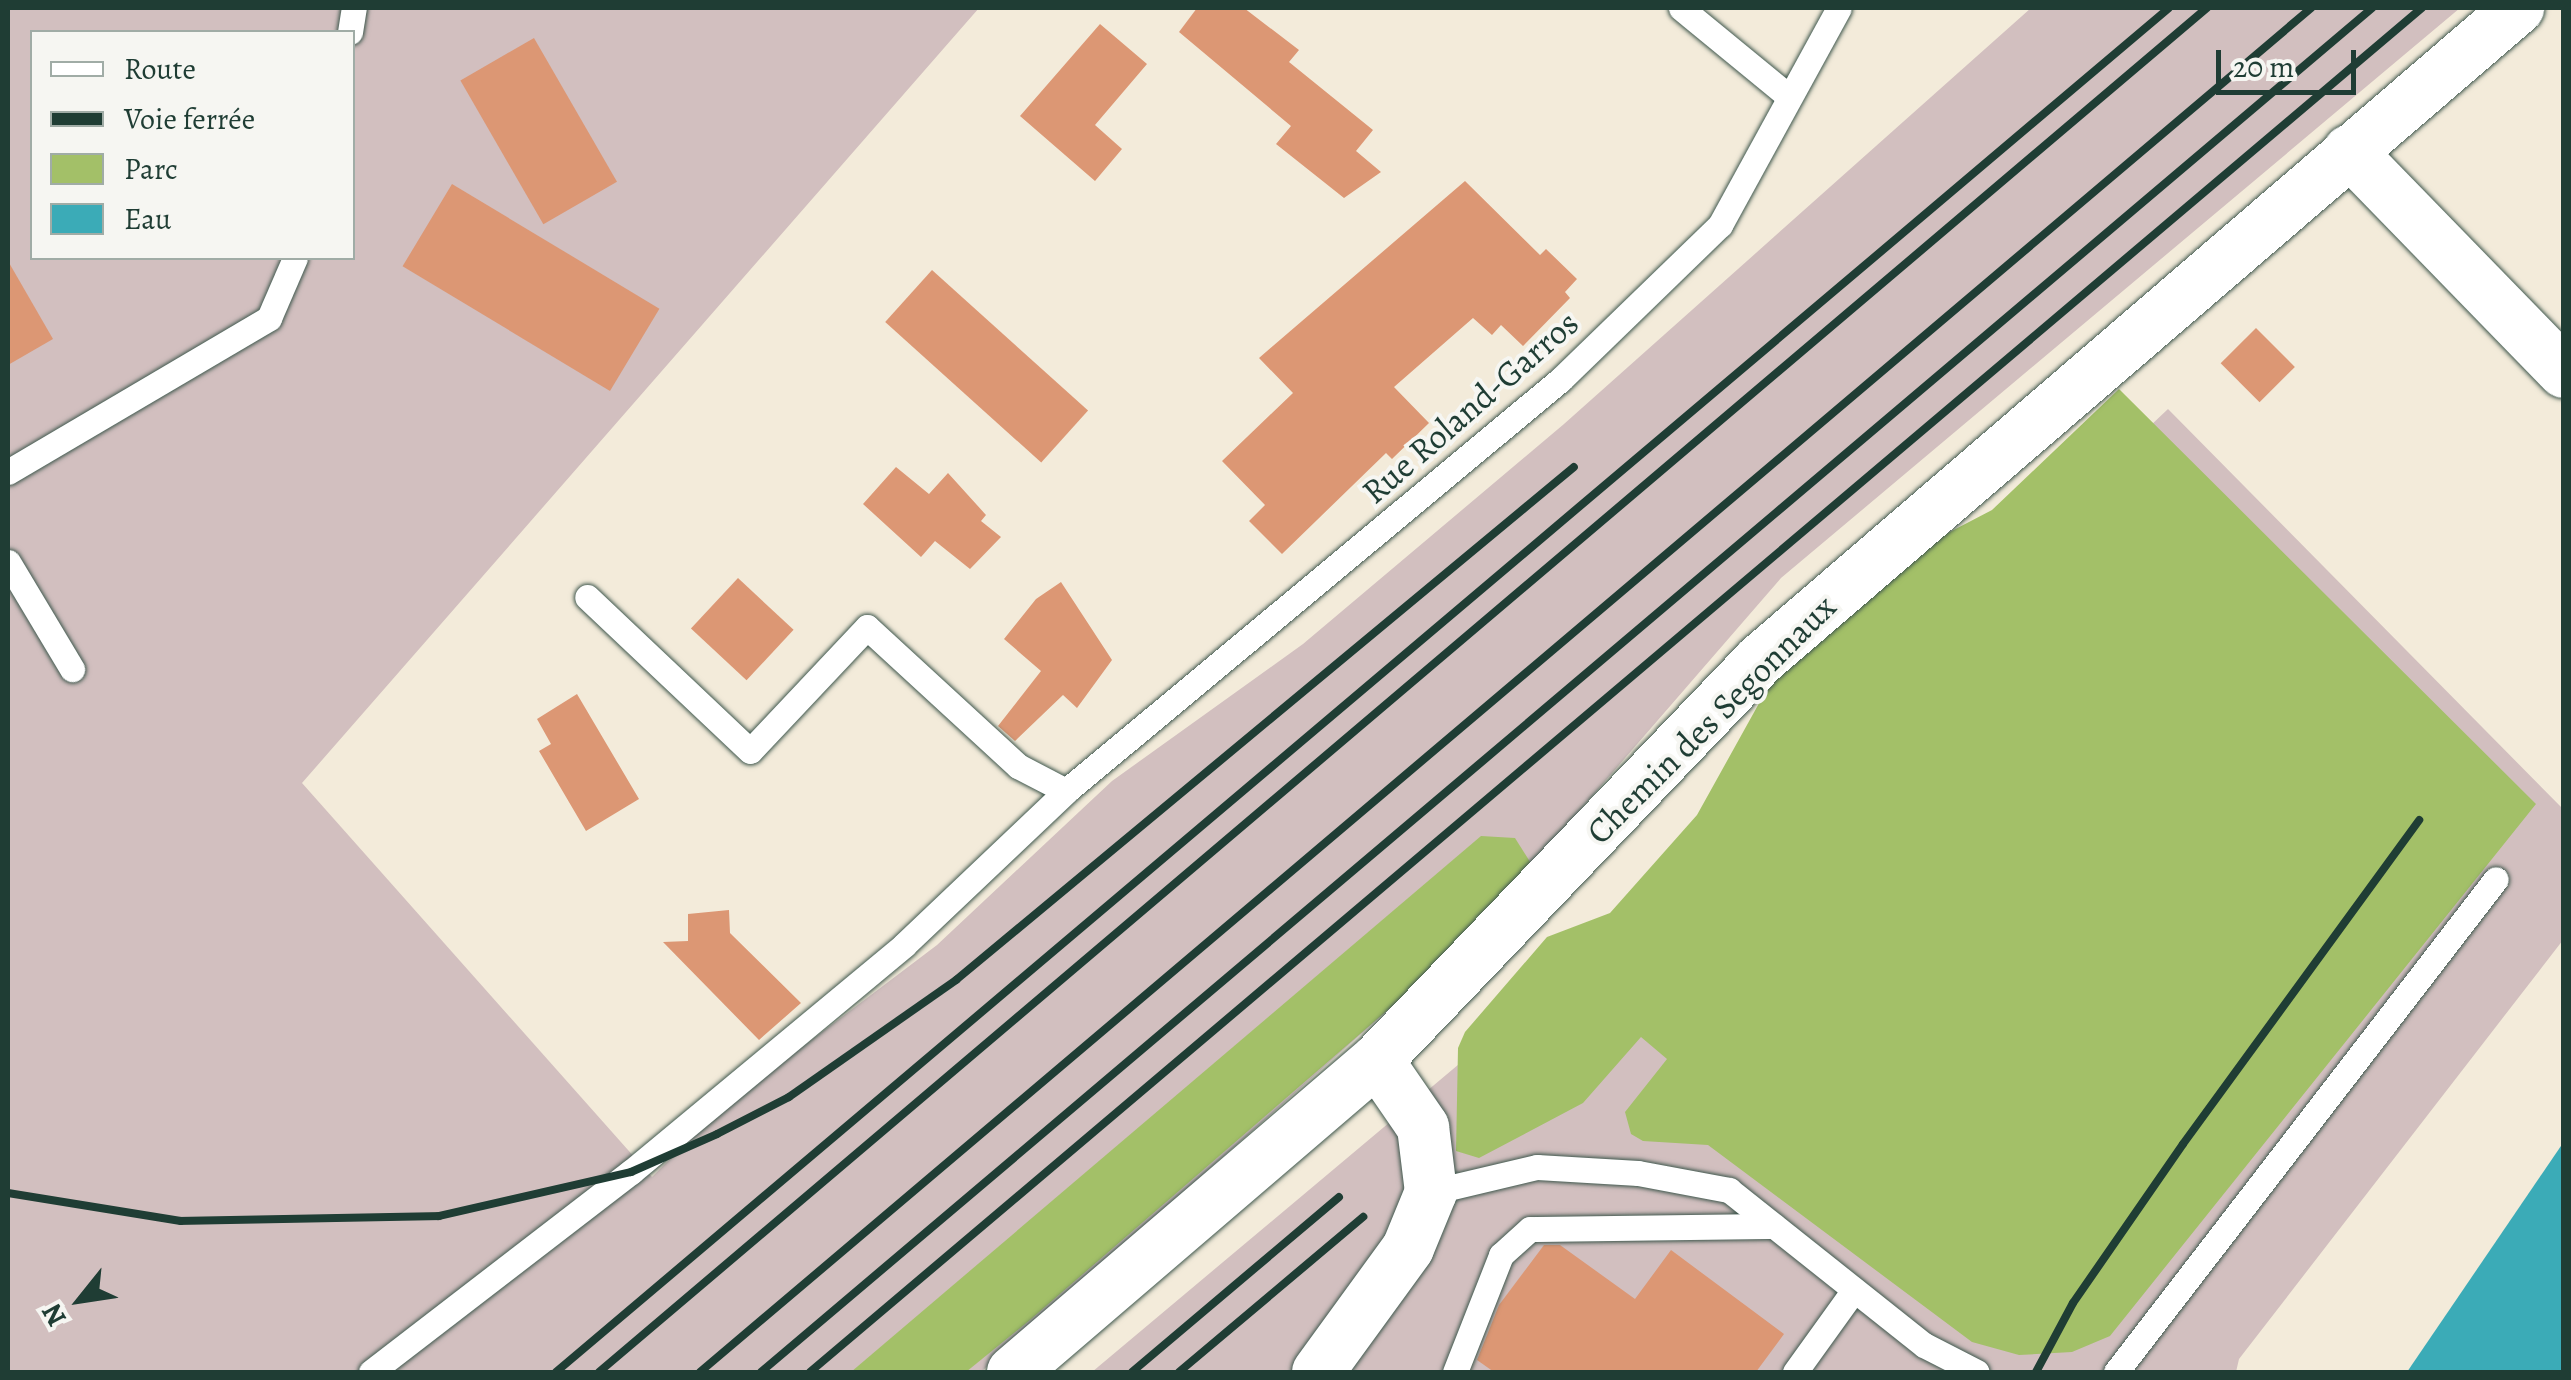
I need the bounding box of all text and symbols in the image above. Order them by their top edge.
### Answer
legend [30,30,355,260]
scale bar [2221,30,2361,92]
text: 20 m [2233,47,2294,87]
text: Route [124,49,196,89]
text: Voie ferrée [124,99,255,139]
text: Parc [124,149,178,189]
text: Eau [124,199,171,239]
street label: Rue Roland-Garros [1353,302,1587,512]
street label: Chemin des Segonnaux [1578,586,1844,852]
north arrow [30,1250,130,1350]
text: N [32,1297,76,1333]

